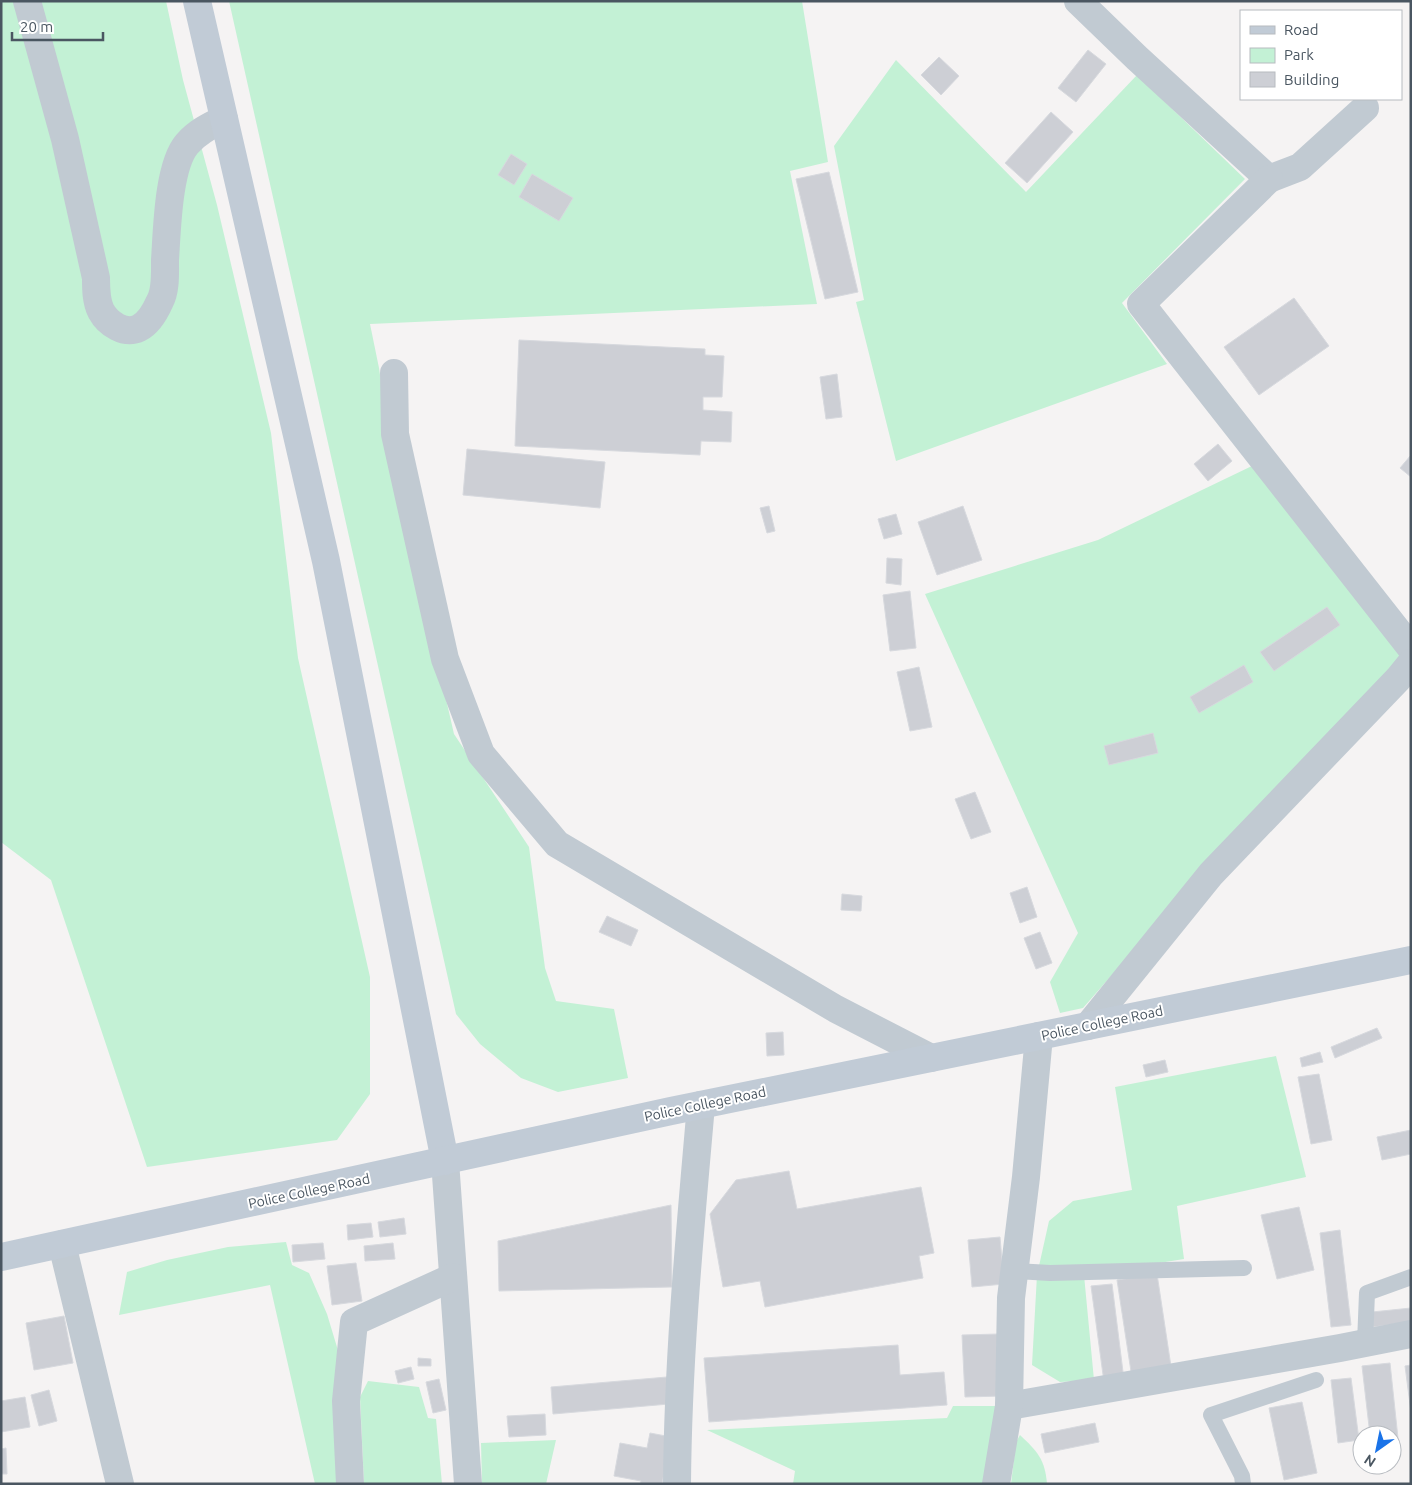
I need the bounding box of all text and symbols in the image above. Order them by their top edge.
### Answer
scale bar [12,10,104,42]
legend [1240,10,1402,100]
text: 20 m [20,18,53,35]
text: Road [1284,21,1319,38]
text: Park [1284,46,1314,63]
text: Building [1284,71,1339,88]
street label: Police College Road [1040,1002,1164,1044]
street label: Police College Road [643,1083,767,1125]
street label: Police College Road [247,1170,371,1212]
north arrow [1352,1425,1402,1475]
text: N [1361,1451,1379,1470]

